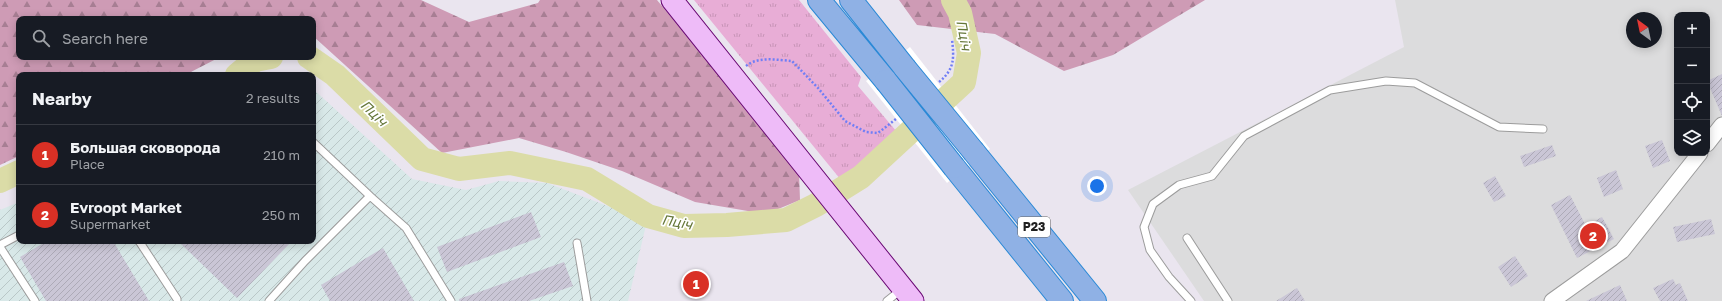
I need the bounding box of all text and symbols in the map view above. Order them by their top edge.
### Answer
north arrow [1626,12,1662,48]
map controls [1674,12,1710,156]
button: + [1674,12,1710,48]
search box [16,16,316,60]
water label: Пціч [953,18,976,53]
icon: search [30,27,52,49]
text: Search here [62,29,148,47]
button: − [1674,48,1710,84]
button: locate [1674,84,1710,120]
text: Nearby [32,88,92,109]
text: 2 results [246,90,300,106]
water label: Пціч [357,96,392,130]
button: layers [1674,120,1710,156]
text: Большая сковорода [70,138,220,156]
text: 1 [42,147,48,163]
text: 210 m [263,147,300,163]
text: Place [70,156,105,172]
your location [1087,176,1107,196]
text: Evroopt Market [70,198,182,216]
text: 2 [41,207,49,223]
text: 250 m [262,207,300,223]
water label: Пціч [660,210,695,233]
text: Supermarket [70,216,151,232]
road number: Р23 [1018,217,1050,237]
pin: 2 [1580,221,1606,251]
pin: 1 [683,269,709,299]

